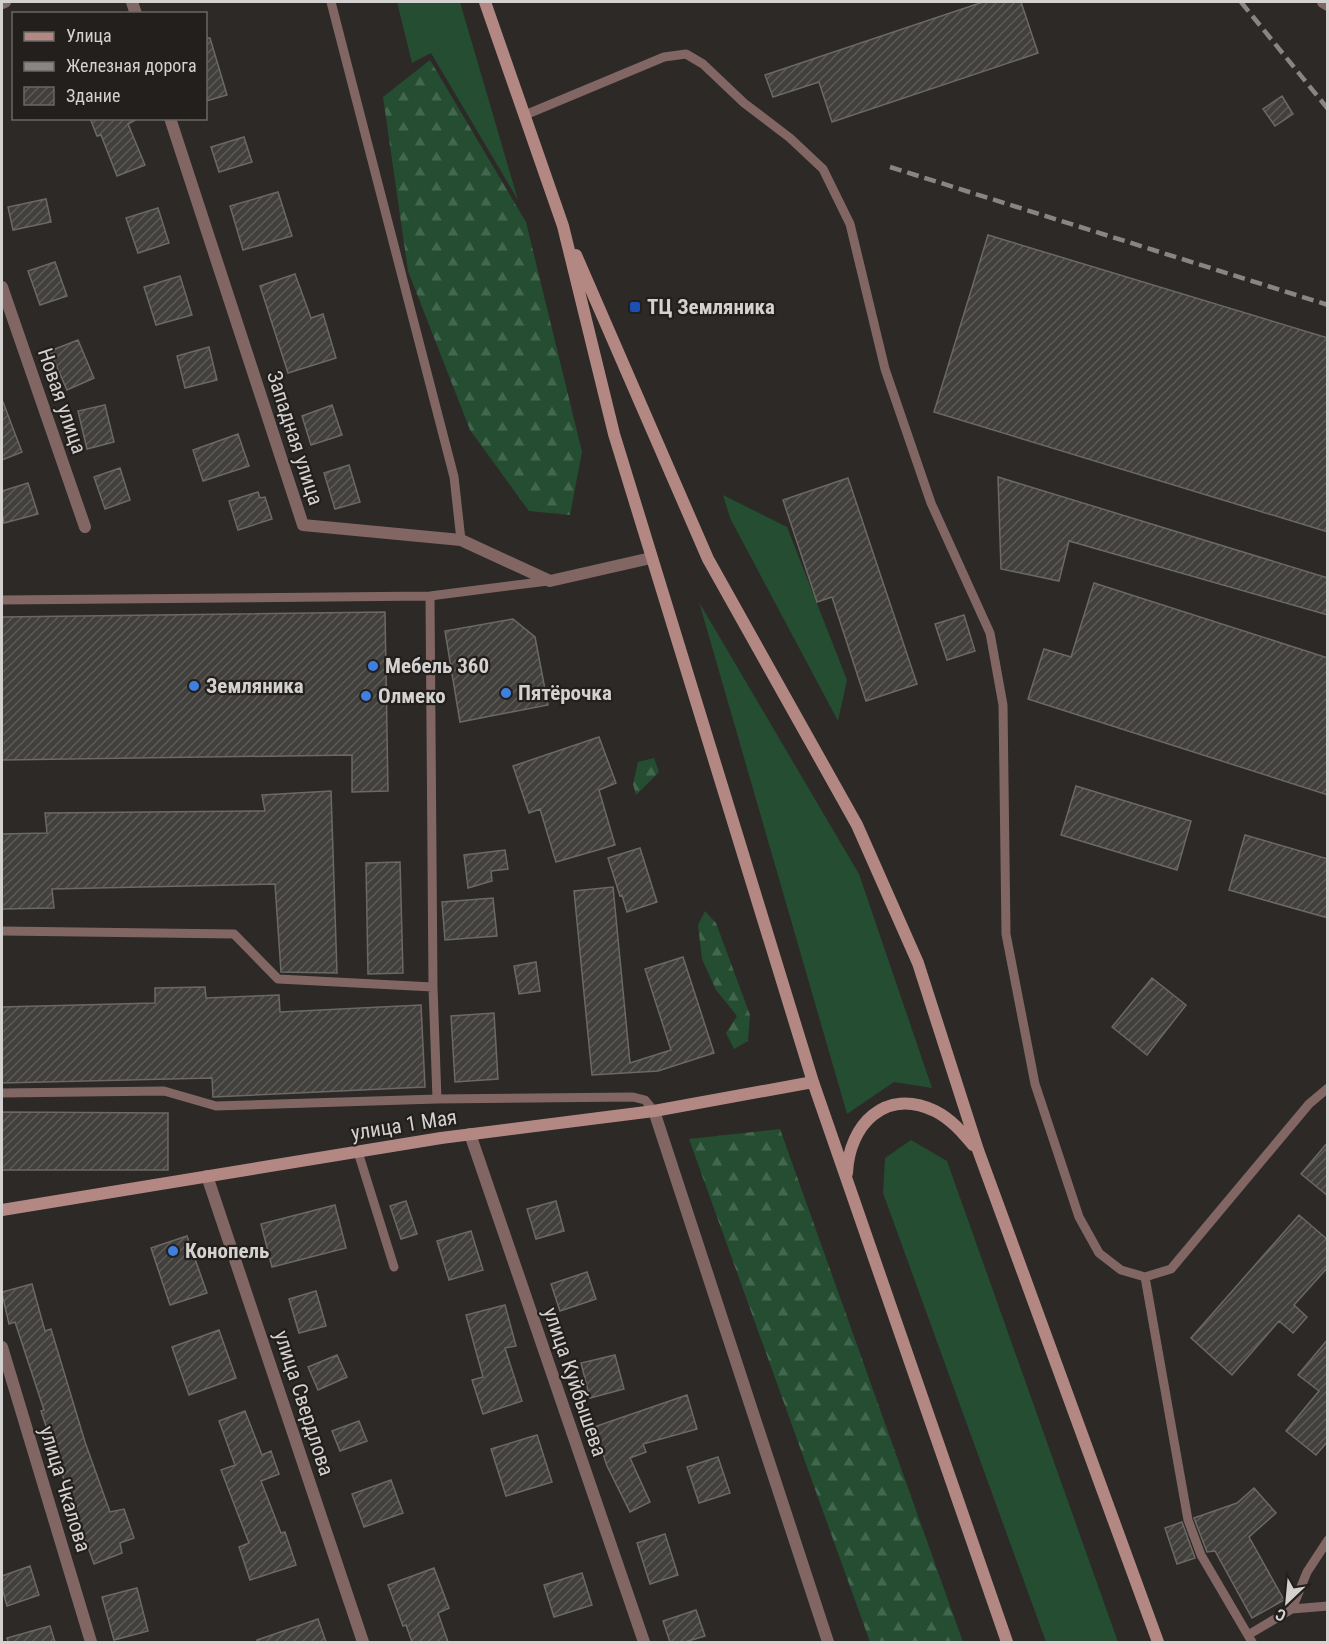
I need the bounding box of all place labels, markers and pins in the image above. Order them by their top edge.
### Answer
place label: ТЦ Земляника [647,295,775,319]
marker: ТЦ Земляника [628,300,642,314]
place label: Мебель 360 [385,654,489,678]
marker: Мебель 360 [366,659,380,673]
place label: Земляника [206,674,304,698]
marker: Земляника [187,679,201,693]
place label: Пятёрочка [518,681,612,705]
place label: Олмеко [378,684,446,708]
marker: Пятёрочка [499,686,513,700]
marker: Олмеко [359,689,373,703]
place label: Конопель [185,1239,269,1263]
marker: Конопель [166,1244,180,1258]

